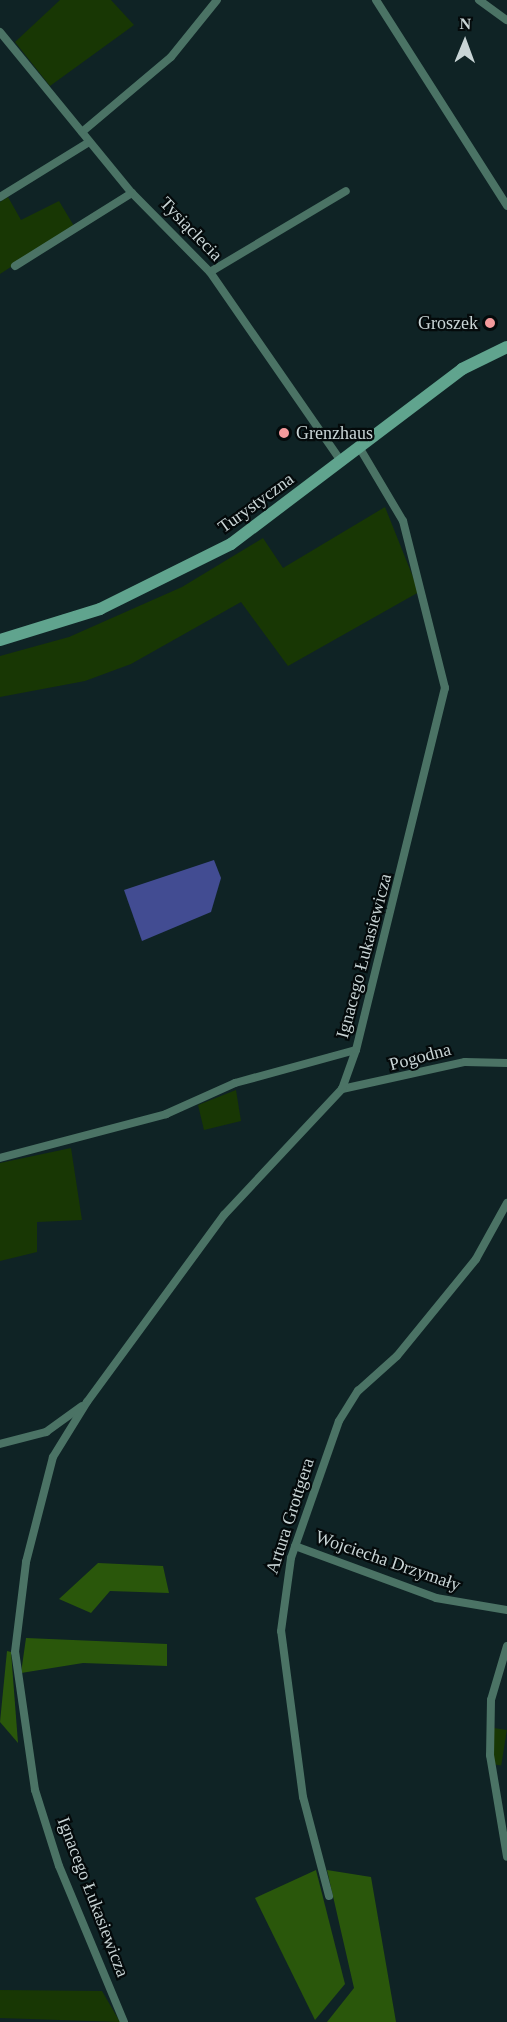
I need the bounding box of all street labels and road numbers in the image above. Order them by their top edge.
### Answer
street label: Tysiąclecia [155,192,227,266]
street label: Turystyczna [214,468,298,538]
street label: Ignacego Łukasiewicza [332,871,396,1041]
street label: Pogodna [387,1038,453,1076]
street label: Artura Grottgera [261,1455,319,1577]
street label: Wojciecha Drzymały [313,1526,463,1596]
street label: Ignacego Łukasiewicza [53,1814,133,1980]

